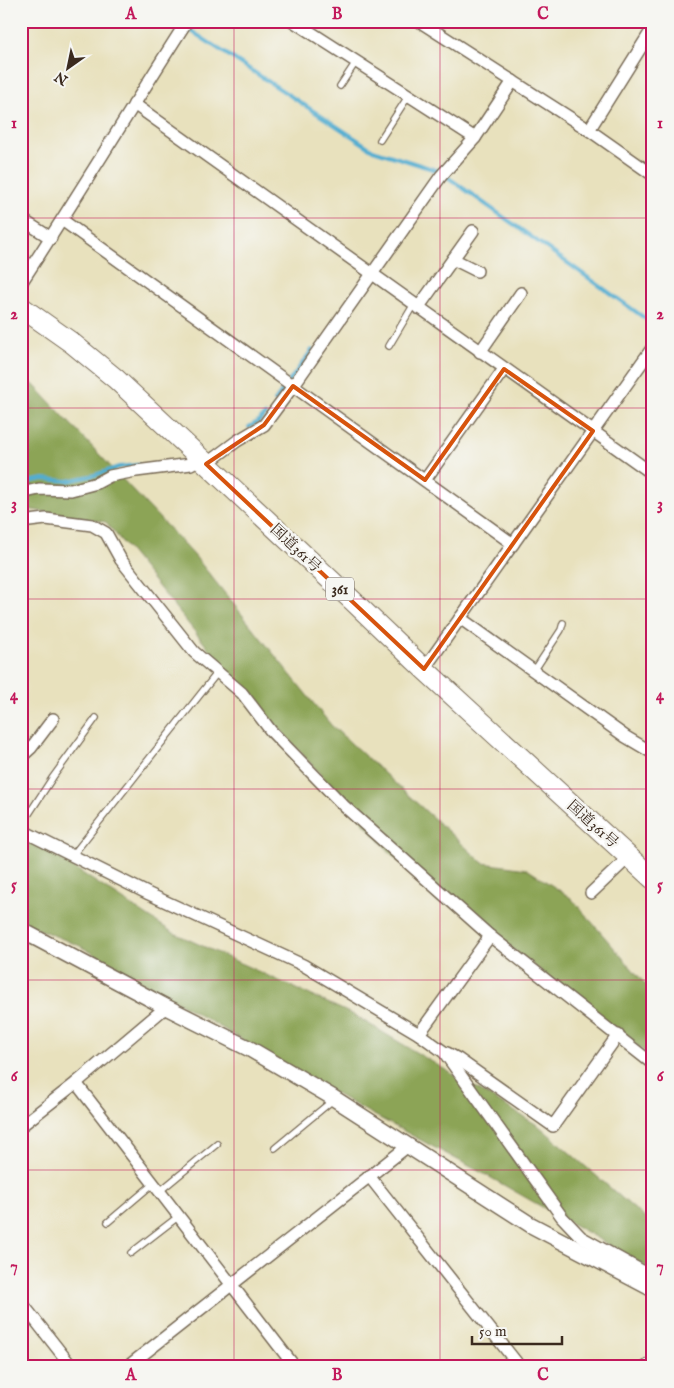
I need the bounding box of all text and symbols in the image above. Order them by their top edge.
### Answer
text: A [125,5,138,25]
text: B [332,5,343,25]
text: C [537,5,549,25]
north arrow [42,42,92,92]
text: N [51,67,72,89]
text: 1 [11,114,17,134]
text: 1 [657,114,663,134]
text: 2 [10,305,18,325]
text: 2 [656,305,664,325]
text: 3 [11,495,17,515]
text: 3 [657,495,663,515]
street label: 国道361号 [266,520,325,577]
road number: 361 [326,578,354,600]
text: 4 [10,686,19,706]
text: 4 [656,686,665,706]
street label: 国道361号 [563,796,622,852]
text: 5 [11,876,17,896]
text: 5 [657,876,663,896]
text: 6 [11,1067,19,1087]
text: 6 [657,1067,665,1087]
text: 7 [10,1257,18,1277]
text: 7 [656,1257,664,1277]
scale bar [472,1313,562,1345]
text: 50 m [479,1322,507,1341]
text: A [125,1366,138,1386]
text: B [332,1366,343,1386]
text: C [537,1366,549,1386]

